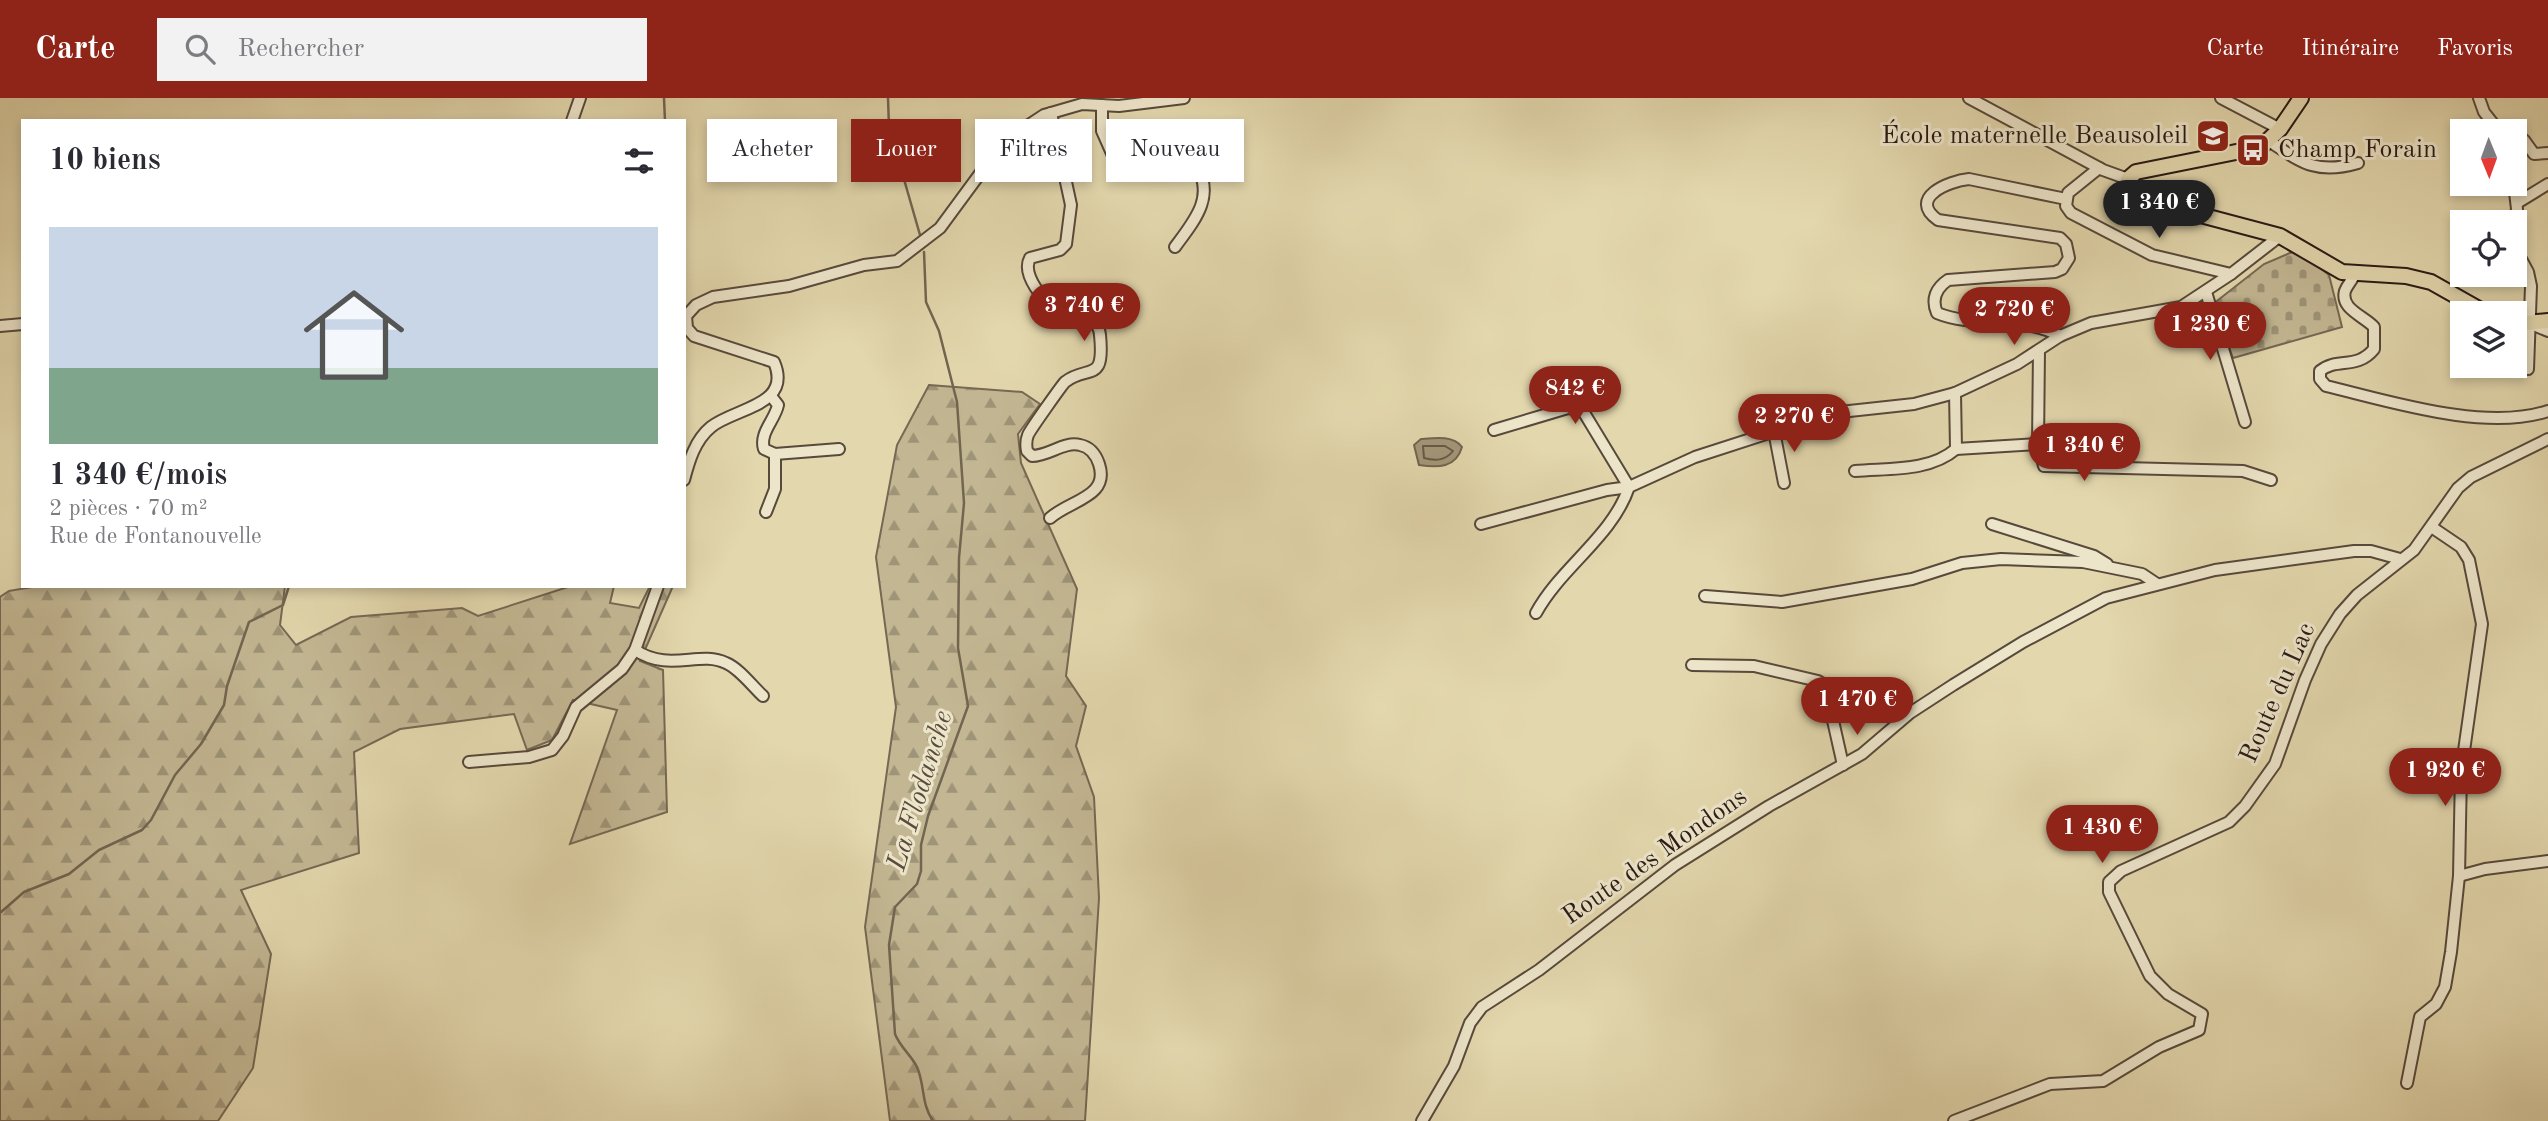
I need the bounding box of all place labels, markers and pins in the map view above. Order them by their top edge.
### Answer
school or university icon: École maternelle Beausoleil [2194,117,2232,155]
place label: École maternelle Beausoleil [1881,119,2188,149]
bus stop icon: Champ Forain [2234,131,2272,169]
place label: Champ Forain [2278,137,2437,163]
pin: 1 340 € [2094,180,2224,240]
pin: 3 740 € [1019,284,1149,343]
pin: 2 720 € [1949,288,2079,347]
pin: 1 230 € [2145,302,2275,362]
pin: 842 € [1526,366,1624,426]
pin: 2 270 € [1729,394,1859,454]
pin: 1 340 € [2019,424,2149,483]
pin: 1 470 € [1792,678,1922,737]
pin: 1 920 € [2380,748,2510,808]
pin: 1 430 € [2037,806,2167,865]

